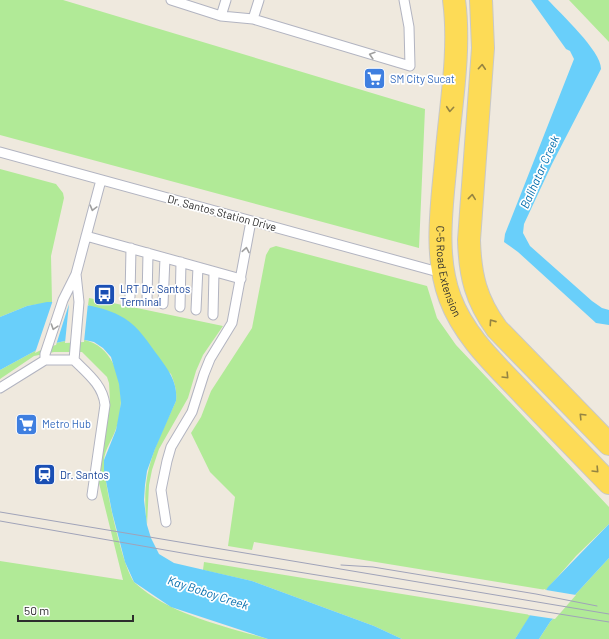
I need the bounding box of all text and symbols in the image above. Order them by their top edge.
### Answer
one-way arrow [369,51,376,60]
one-way arrow [478,64,487,70]
supermarket icon: SM City Sucat [362,66,388,92]
place label: SM City Sucat [390,72,455,85]
one-way arrow [446,106,455,112]
water label: Balihatar Creek [517,133,561,210]
street label: Dr. Santos Station Drive [166,192,278,233]
one-way arrow [467,194,476,200]
one-way arrow [90,205,98,211]
street label: C-5 Road Extension [434,226,464,319]
one-way arrow [242,247,250,253]
bus stop icon: LRT Dr. Santos Terminal [92,282,118,308]
place label: LRT Dr. Santos Terminal [120,282,190,308]
one-way arrow [489,319,497,326]
one-way arrow [50,323,59,330]
one-way arrow [502,371,509,379]
supermarket icon: Metro Hub [14,411,40,437]
one-way arrow [579,413,587,421]
place label: Metro Hub [42,417,91,430]
station icon: Dr. Santos [31,462,57,488]
one-way arrow [591,465,599,473]
place label: Dr. Santos [60,468,109,481]
water label: Kay Boboy Creek [166,572,251,612]
scale bar [18,597,133,623]
text: 50 m [24,603,49,617]

